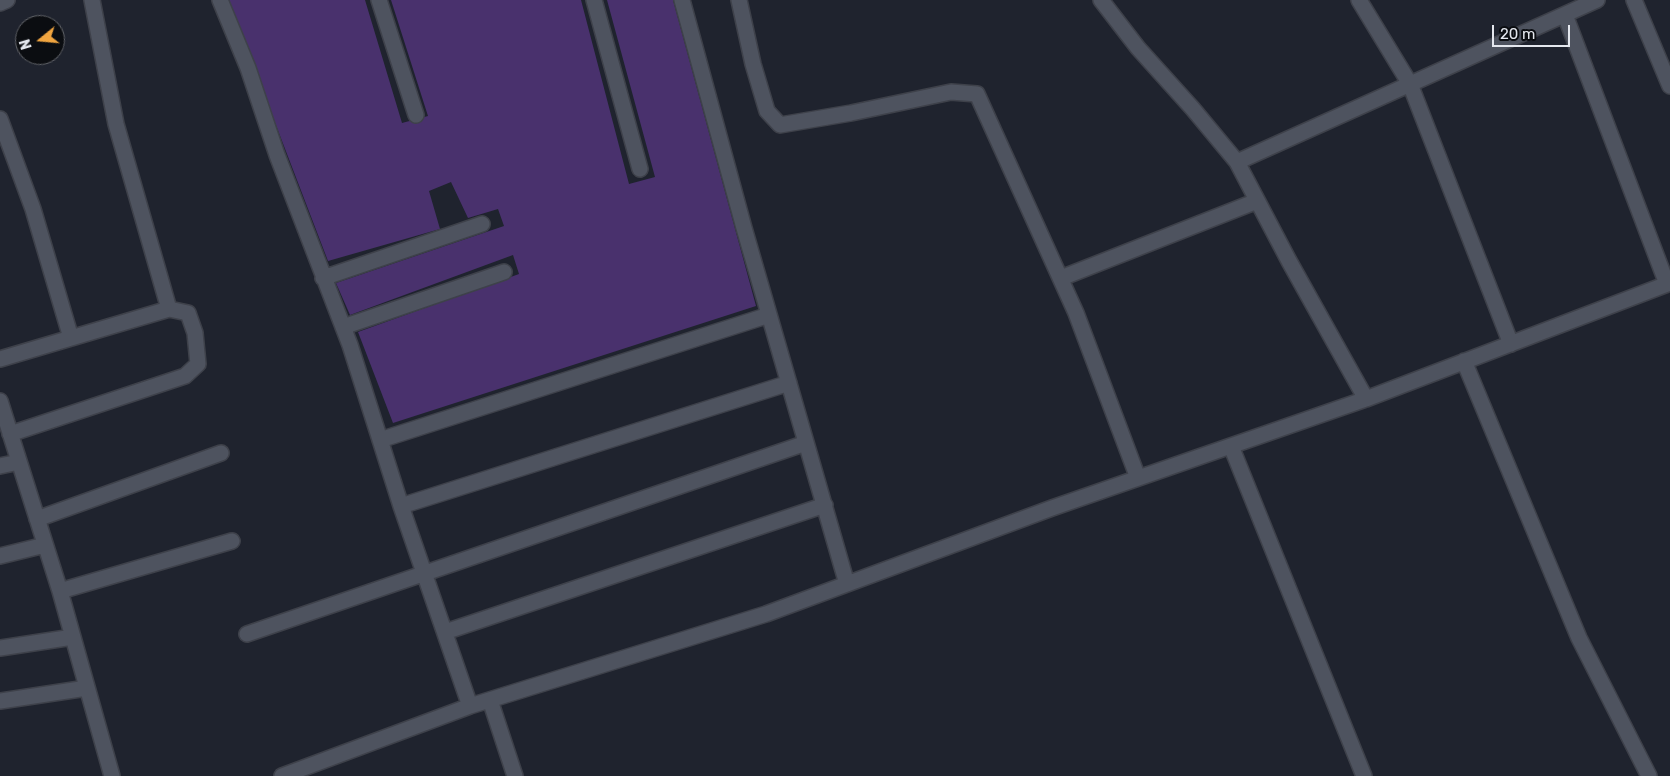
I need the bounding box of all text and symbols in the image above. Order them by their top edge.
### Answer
north arrow [15,15,65,65]
scale bar [1495,15,1572,47]
text: 20 m [1500,25,1535,43]
text: N [17,37,36,52]

